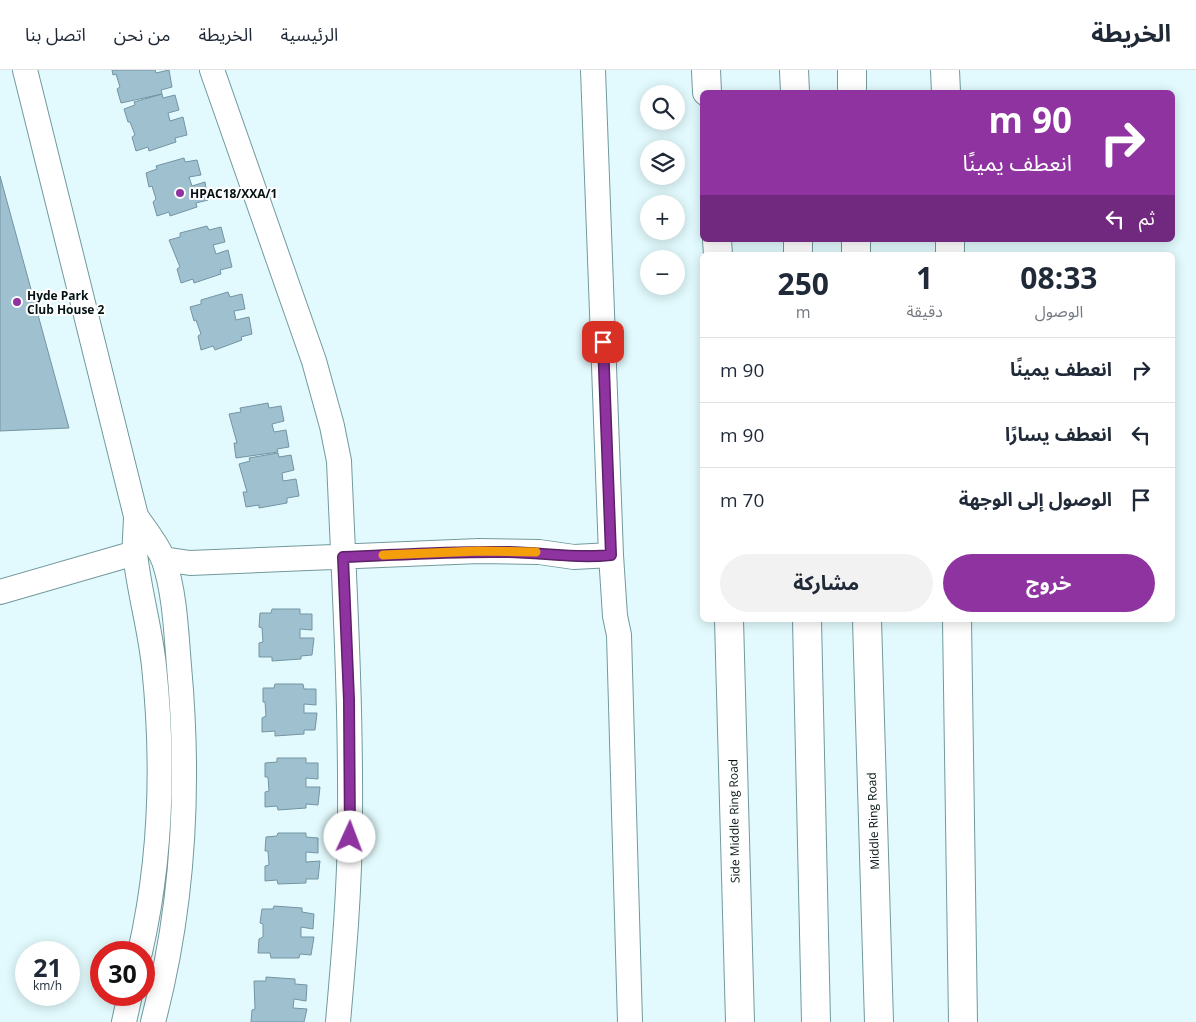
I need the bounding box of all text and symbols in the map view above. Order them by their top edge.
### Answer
text: الخريطة [1091,16,1171,49]
text: اتصل بنا [25,22,86,46]
text: من نحن [114,22,171,46]
text: الخريطة [199,22,252,46]
text: الرئيسية [280,22,338,46]
map controls [640,85,685,295]
button: search [640,85,685,130]
text: 90 m [989,96,1072,143]
icon: right [1090,110,1155,175]
button: layers [640,140,685,185]
text: انعطف يمينًا [962,147,1072,177]
place label: HPAC18/XXA/1 [190,185,277,202]
marker: HPAC18/XXA/1 [174,187,186,199]
button: + [640,195,685,240]
icon: left [1101,205,1129,233]
text: ثم [1139,205,1155,231]
button: − [640,250,685,295]
text: 1 [916,257,933,298]
text: 08:33 [1020,257,1098,298]
text: 250 [778,263,829,304]
place label: Hyde Park Club House 2 [27,287,105,318]
marker: Hyde Park Club House 2 [11,296,23,308]
text: دقيقة [906,300,943,322]
text: الوصول [1035,300,1083,322]
text: m [796,301,811,323]
pin [582,321,624,363]
icon: arrive [589,328,617,356]
text: انعطف يمينًا [1010,356,1112,382]
icon: right [1127,356,1155,384]
text: 90 m [720,357,764,383]
text: انعطف يسارًا [1005,421,1112,447]
icon: left [1127,421,1155,449]
text: 90 m [720,422,764,448]
text: الوصول إلى الوجهة [959,486,1112,512]
icon: arrive [1127,486,1155,514]
text: 70 m [720,487,764,513]
button: مشاركة [720,554,933,612]
button: خروج [943,554,1155,612]
street label: Side Middle Ring Road [724,759,744,883]
street label: Middle Ring Road [863,772,883,870]
position arrow [323,810,375,862]
speed limit sign: 30 [90,941,155,1006]
text: 21 [33,950,62,984]
text: km/h [33,977,62,994]

